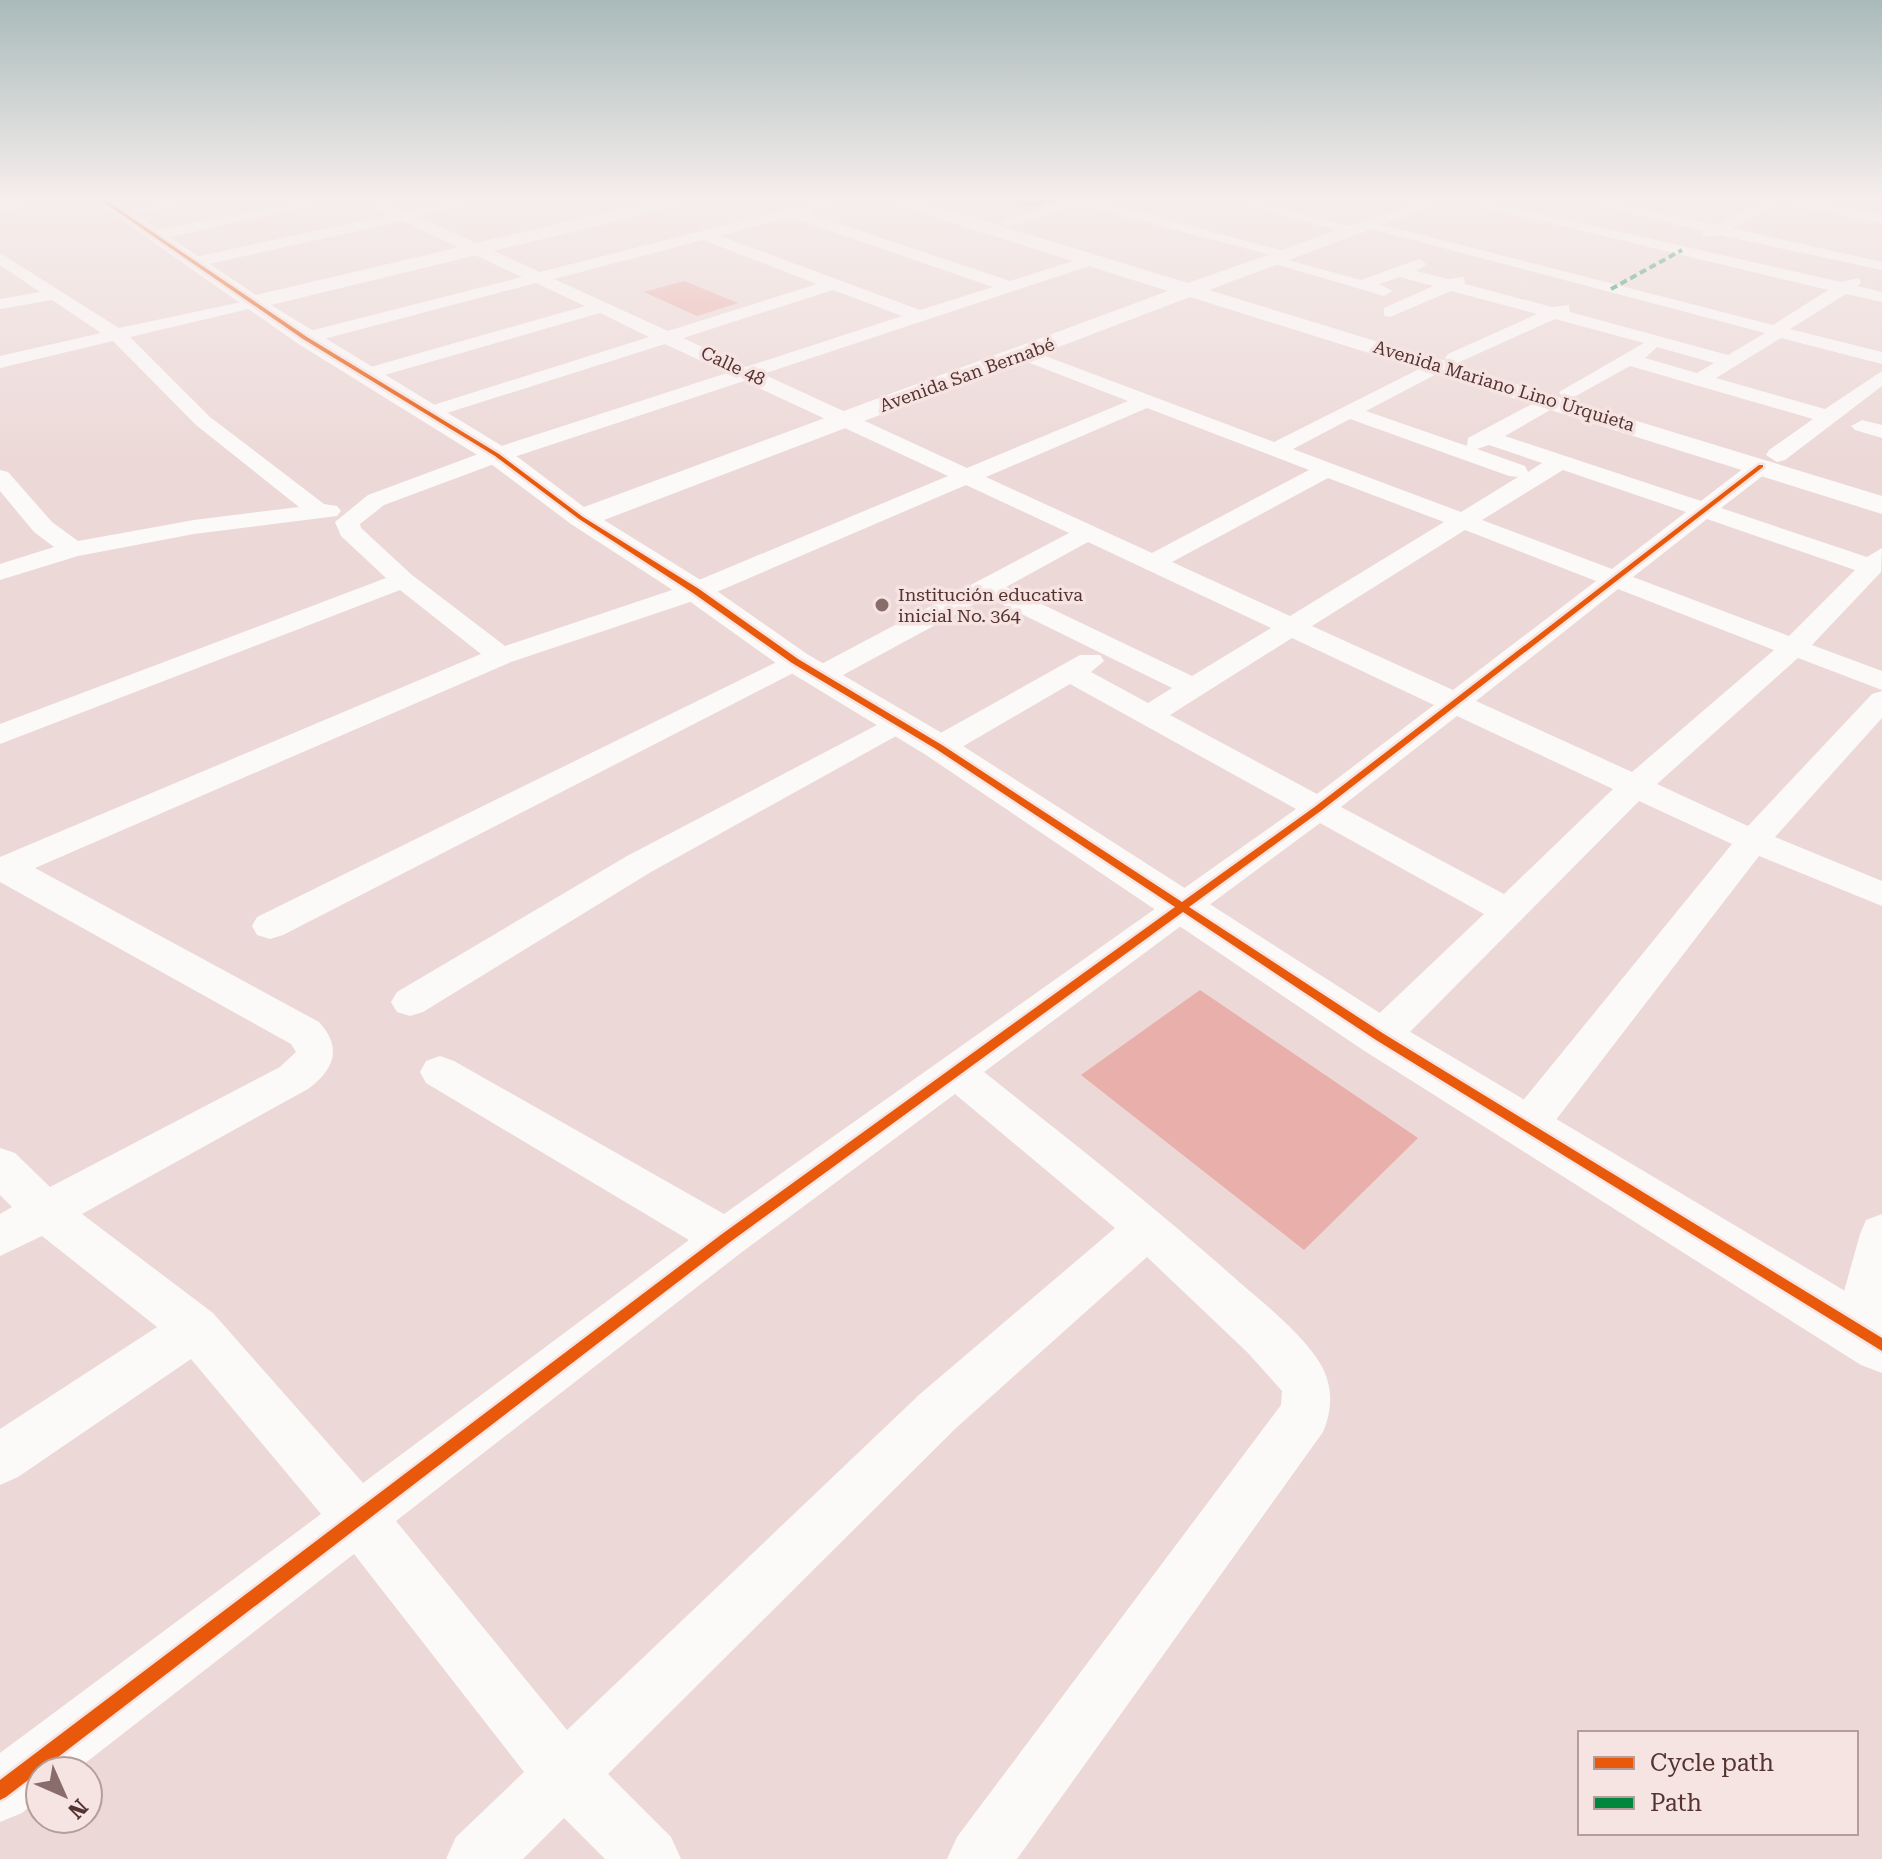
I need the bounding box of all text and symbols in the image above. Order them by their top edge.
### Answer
street label: Avenida San Bernabé [876,333,1057,416]
street label: Avenida Mariano Lino Urquieta [1371,336,1638,435]
street label: Calle 48 [698,342,769,390]
place label: Institución educativa inicial No. 364 [898,584,1083,626]
marker: Institución educativa inicial No. 364 [873,596,891,614]
legend [1578,1731,1858,1835]
text: Cycle path [1650,1749,1774,1777]
north arrow [24,1755,104,1835]
text: Path [1650,1789,1702,1817]
text: N [63,1794,93,1824]

